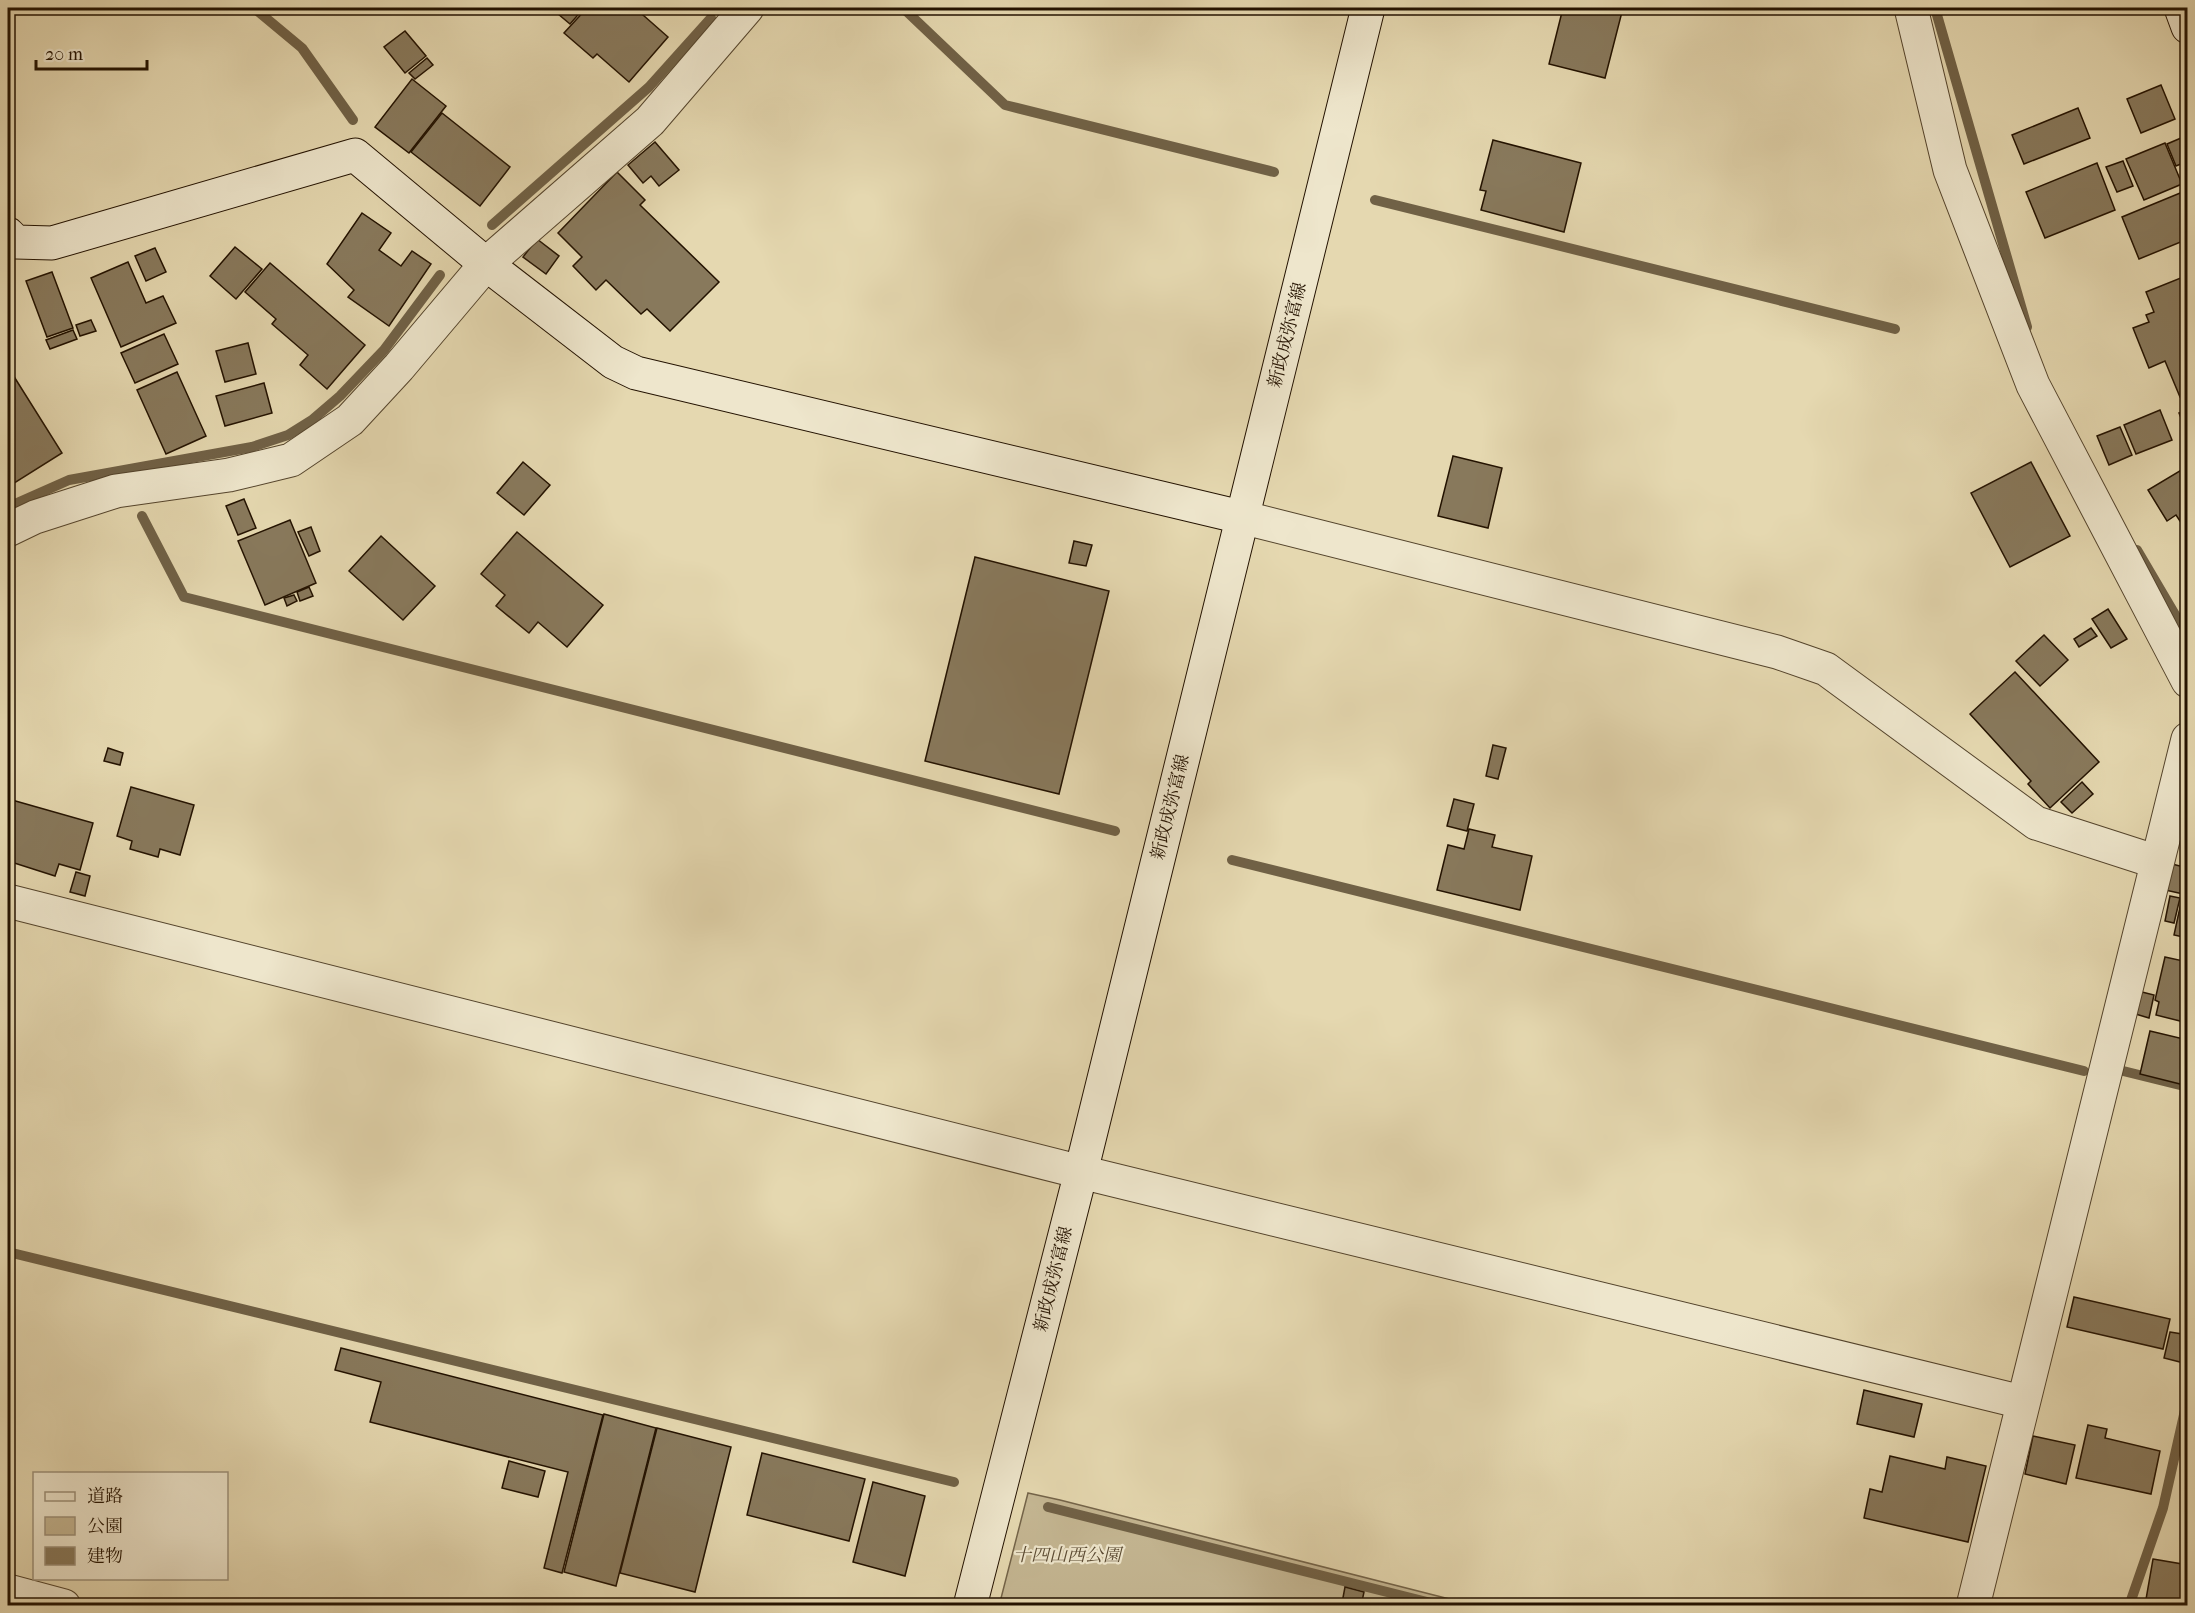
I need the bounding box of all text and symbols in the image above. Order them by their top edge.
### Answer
scale bar [36,33,147,71]
text: 20 m [45,44,83,65]
street label: 新政成弥富線 [1264,280,1311,390]
street label: 新政成弥富線 [1147,752,1194,862]
street label: 新政成弥富線 [1030,1224,1077,1334]
legend [33,1472,228,1580]
text: 道路 [87,1486,123,1507]
text: 公園 [87,1516,123,1537]
park label: 十四山西公園 [1013,1545,1124,1566]
text: 建物 [87,1546,123,1567]

